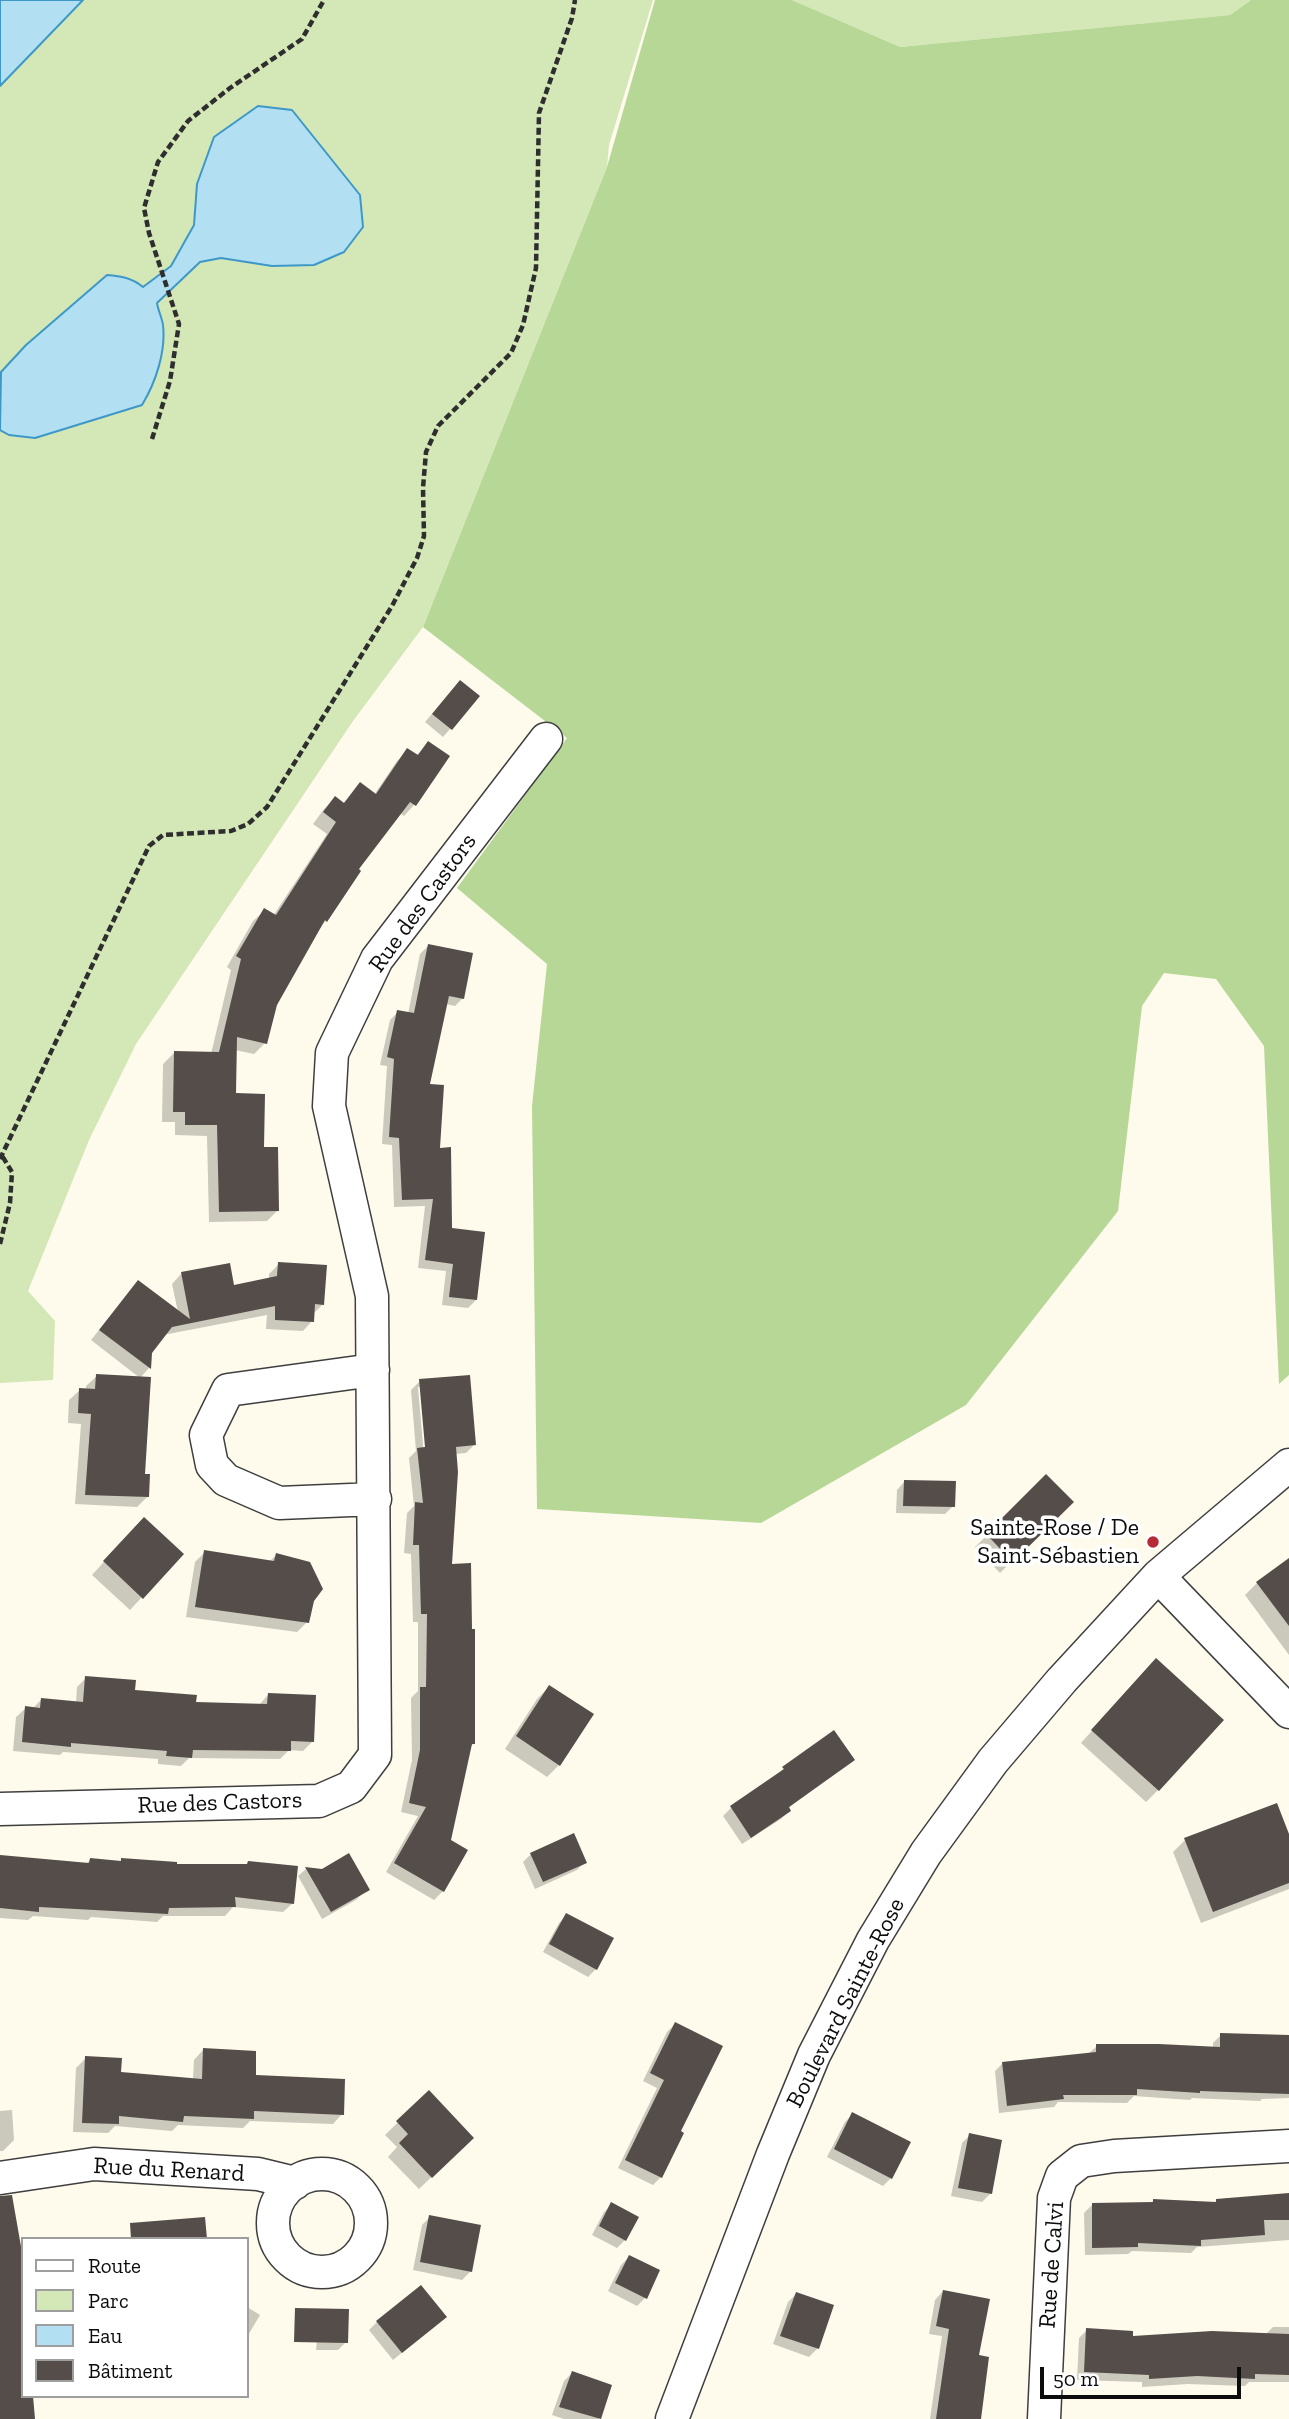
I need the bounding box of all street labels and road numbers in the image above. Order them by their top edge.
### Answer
street label: Rue des Castors [363,828,483,978]
street label: Rue des Castors [137,1786,303,1820]
street label: Boulevard Sainte-Rose [781,1893,911,2113]
street label: Rue du Renard [93,2152,245,2188]
street label: Rue de Calvi [1033,2201,1071,2329]

